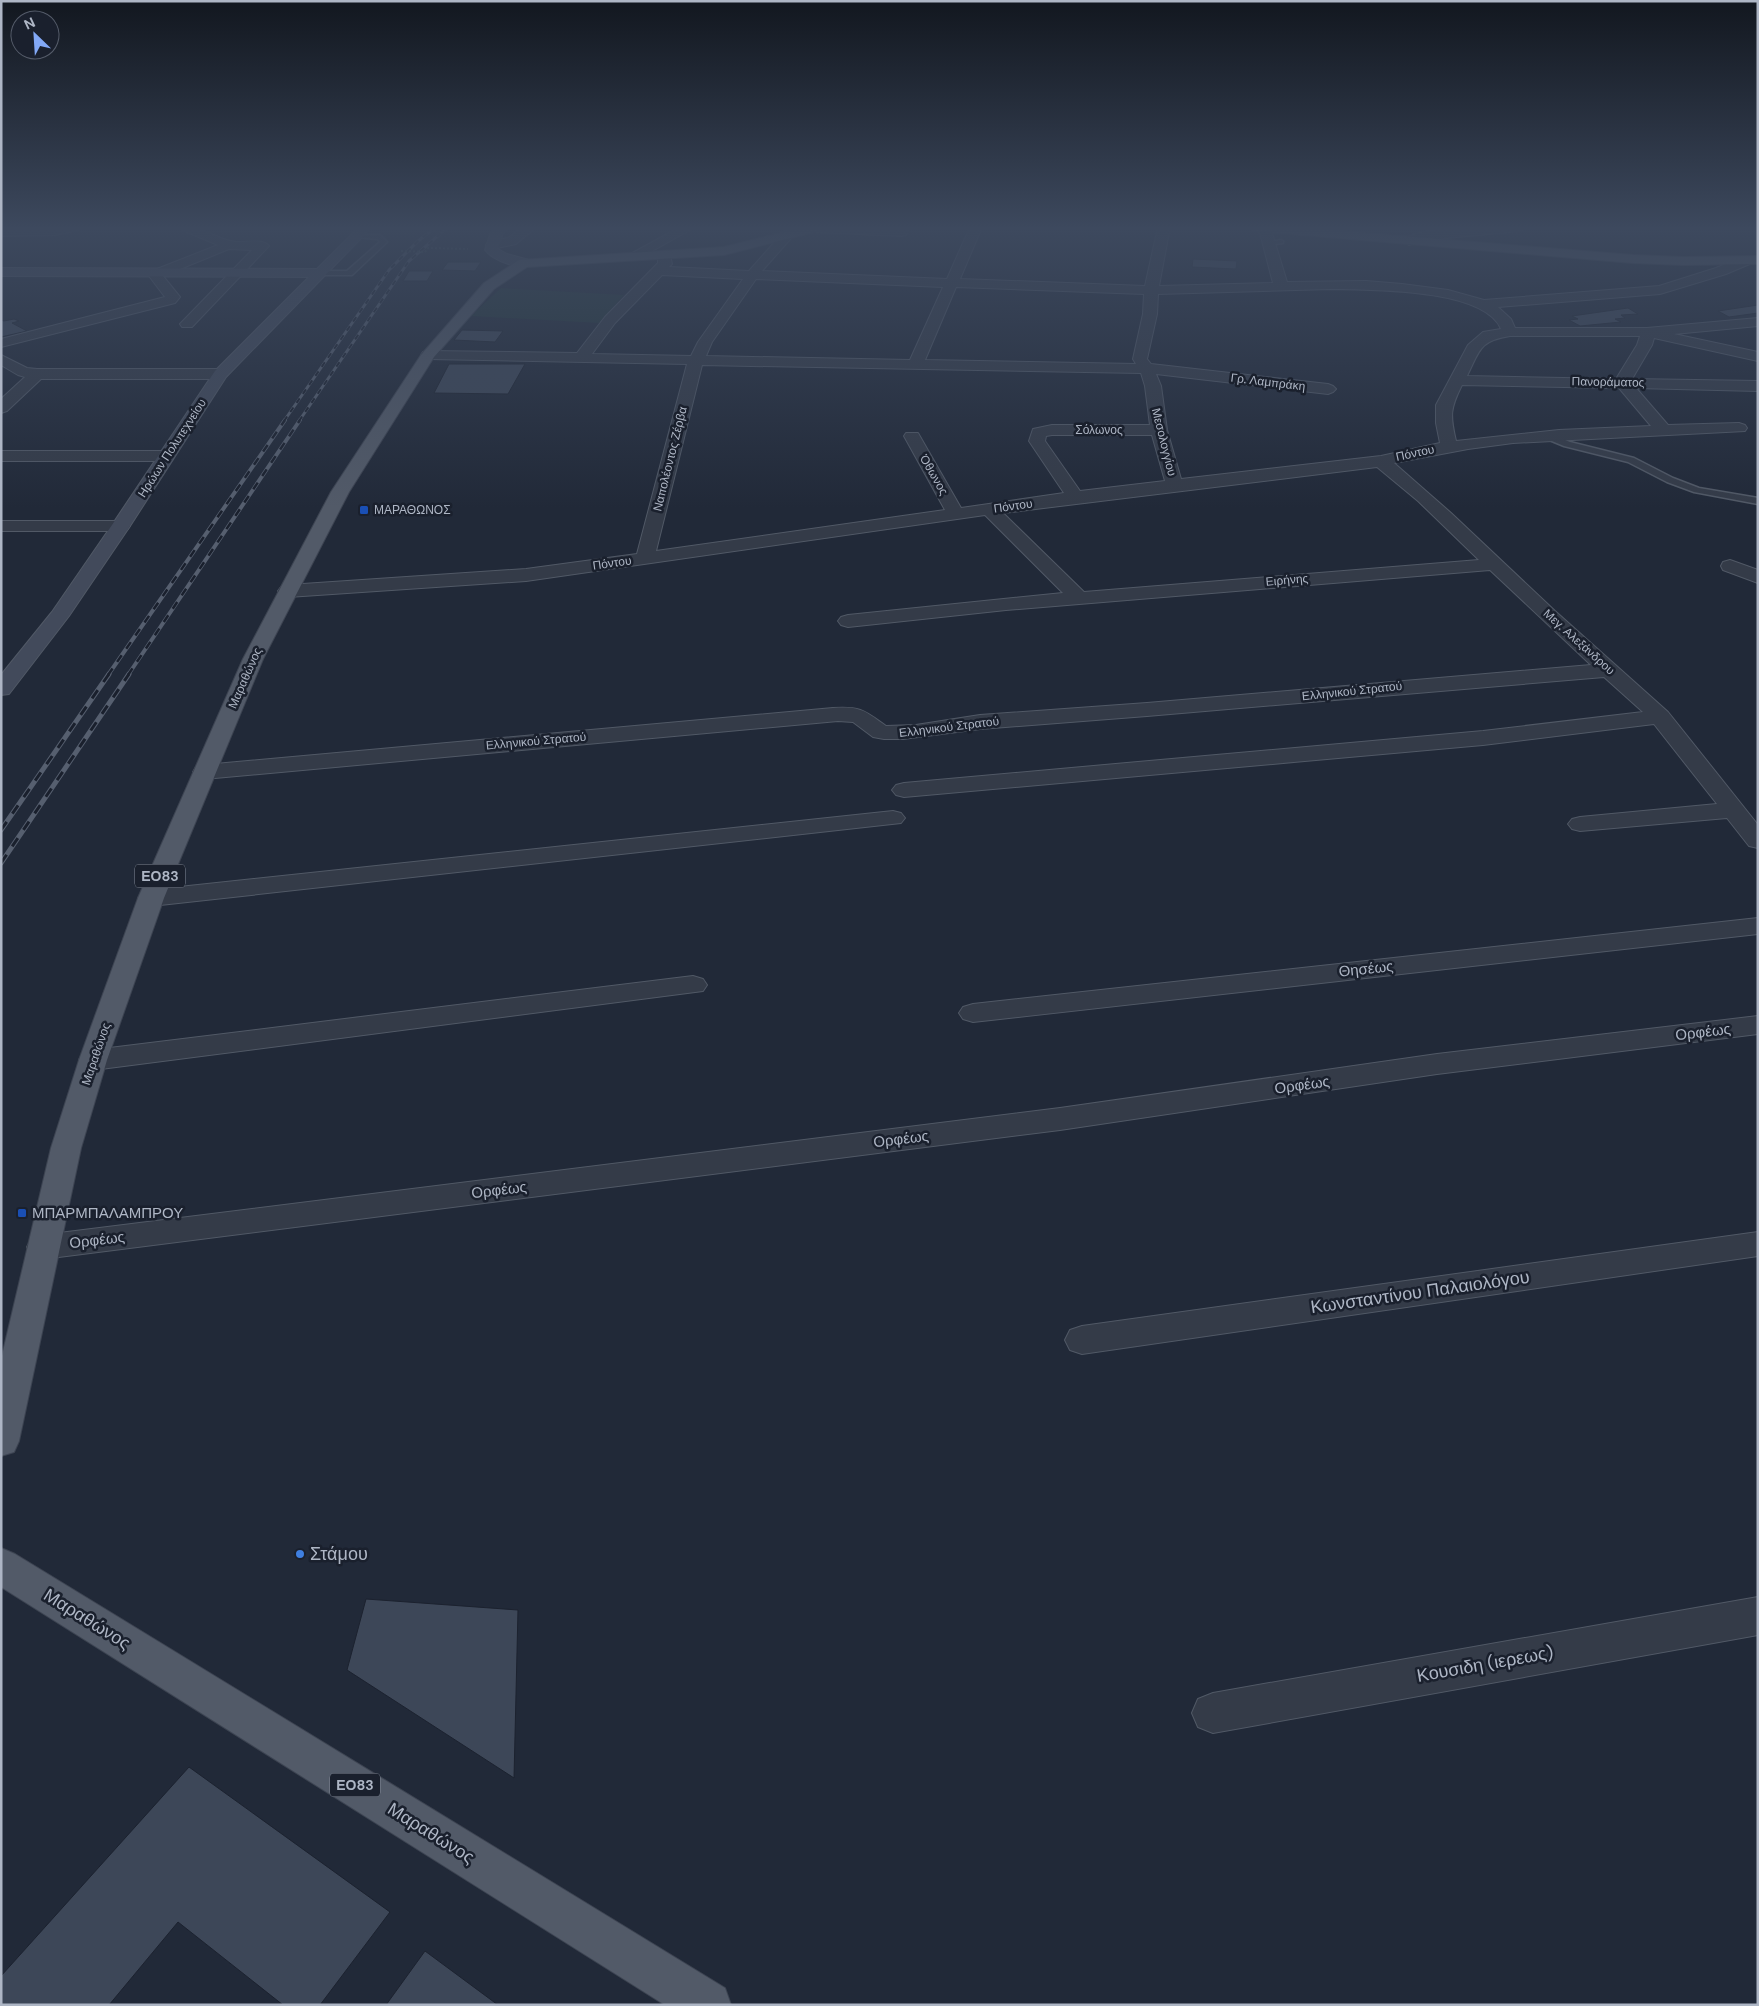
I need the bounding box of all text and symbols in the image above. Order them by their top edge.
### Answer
north arrow [10,10,60,60]
text: N [21,13,38,34]
street label: Γρ. Λαμπράκη [1230,369,1306,395]
street label: Πανοράματος [1571,373,1645,391]
street label: Ηρώων Πολυτεχνείου [134,396,210,500]
street label: Ναπολέοντος Ζέρβα [649,405,691,513]
street label: Μεσολογγίου [1148,406,1180,478]
street label: Σόλωνος [1075,422,1123,438]
street label: Πόντου [1394,441,1436,465]
street label: Όθωνος [916,451,952,498]
street label: Πόντου [992,495,1034,517]
place label: ΜΑΡΑΘΩΝΟΣ [374,502,451,518]
marker: ΜΑΡΑΘΩΝΟΣ [358,504,370,516]
street label: Πόντου [591,552,633,574]
street label: Ειρήνης [1265,570,1309,590]
street label: Μεγ. Αλεξάνδρου [1540,606,1618,678]
street label: Μαραθώνος [224,645,266,711]
street label: Ελληνικού Στρατού [1301,678,1403,704]
street label: Ελληνικού Στρατού [898,713,1000,741]
street label: Ελληνικού Στρατού [485,729,587,753]
road number: ΕΟ83 [135,864,185,888]
street label: Θησέως [1338,956,1394,982]
street label: Ορφέως [1674,1019,1732,1045]
street label: Μαραθώνος [78,1020,114,1087]
street label: Ορφέως [1273,1071,1331,1099]
street label: Ορφέως [872,1126,930,1152]
street label: Ορφέως [470,1177,528,1203]
place label: ΜΠΑΡΜΠΑΛΑΜΠΡΟΥ [32,1203,183,1223]
marker: ΜΠΑΡΜΠΑΛΑΜΠΡΟΥ [16,1207,28,1219]
street label: Ορφέως [68,1227,126,1253]
street label: Κωνσταντίνου Παλαιολόγου [1309,1265,1531,1319]
place label: Στάμου [310,1542,368,1566]
marker: Στάμου [294,1548,306,1560]
street label: Μαραθώνος [39,1583,135,1655]
street label: Κουσιδη (ιερεως) [1415,1640,1555,1688]
road number: ΕΟ83 [330,1774,380,1796]
street label: Μαραθώνος [383,1797,479,1869]

